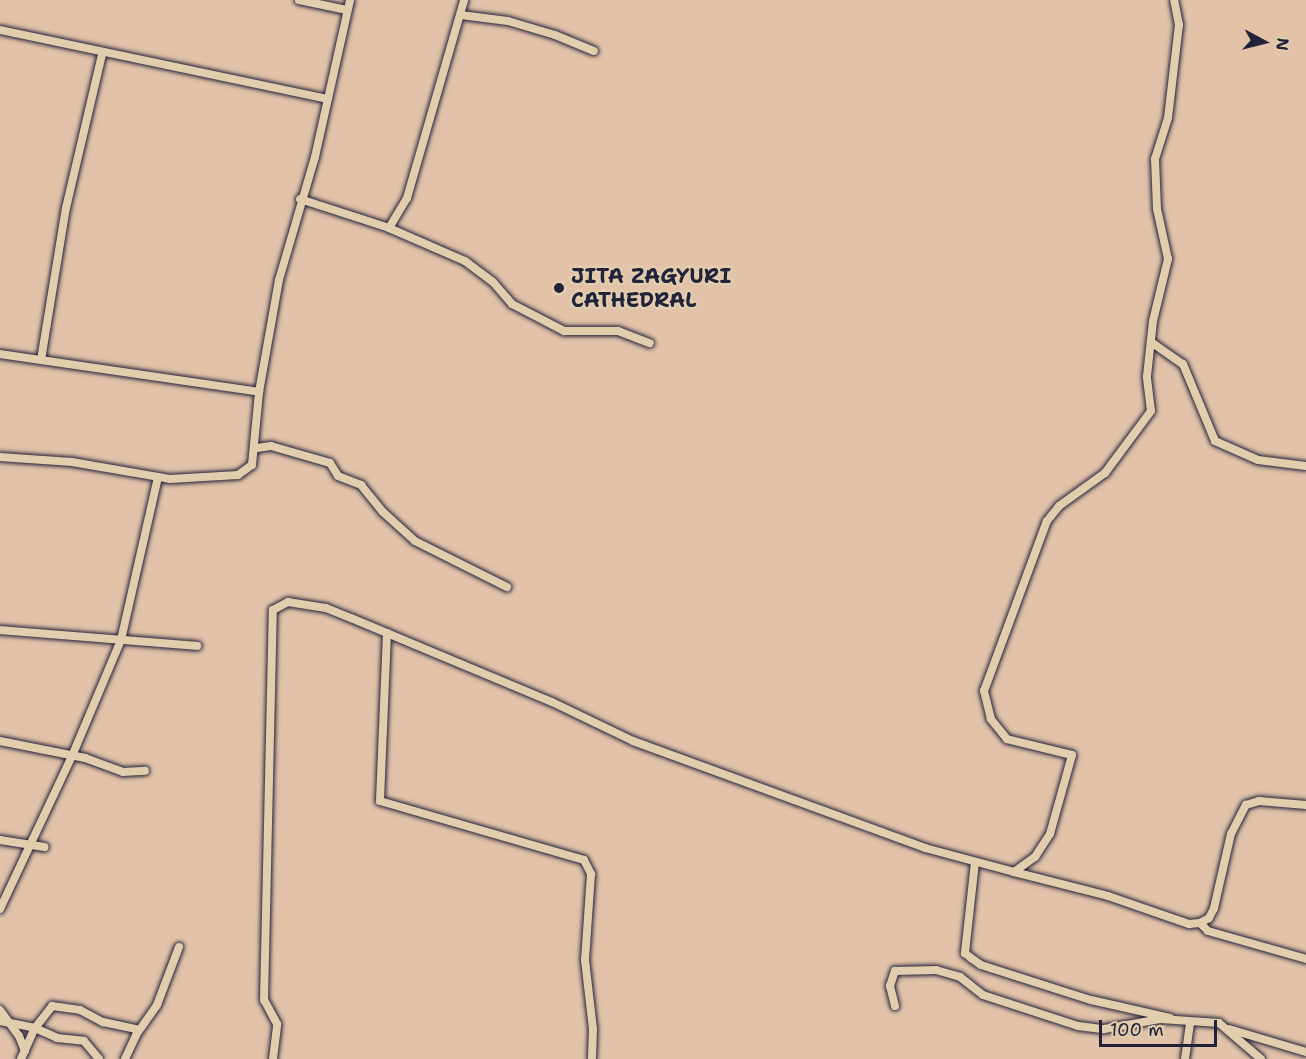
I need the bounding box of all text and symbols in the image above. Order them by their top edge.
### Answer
north arrow [1234,12,1294,72]
text: N [1271,37,1294,52]
place label: JITA ZAGYURI CATHEDRAL [571,263,731,313]
marker: JITA ZAGYURI CATHEDRAL [552,281,566,295]
scale bar [1102,1008,1220,1046]
text: 100 m [1110,1018,1164,1042]

